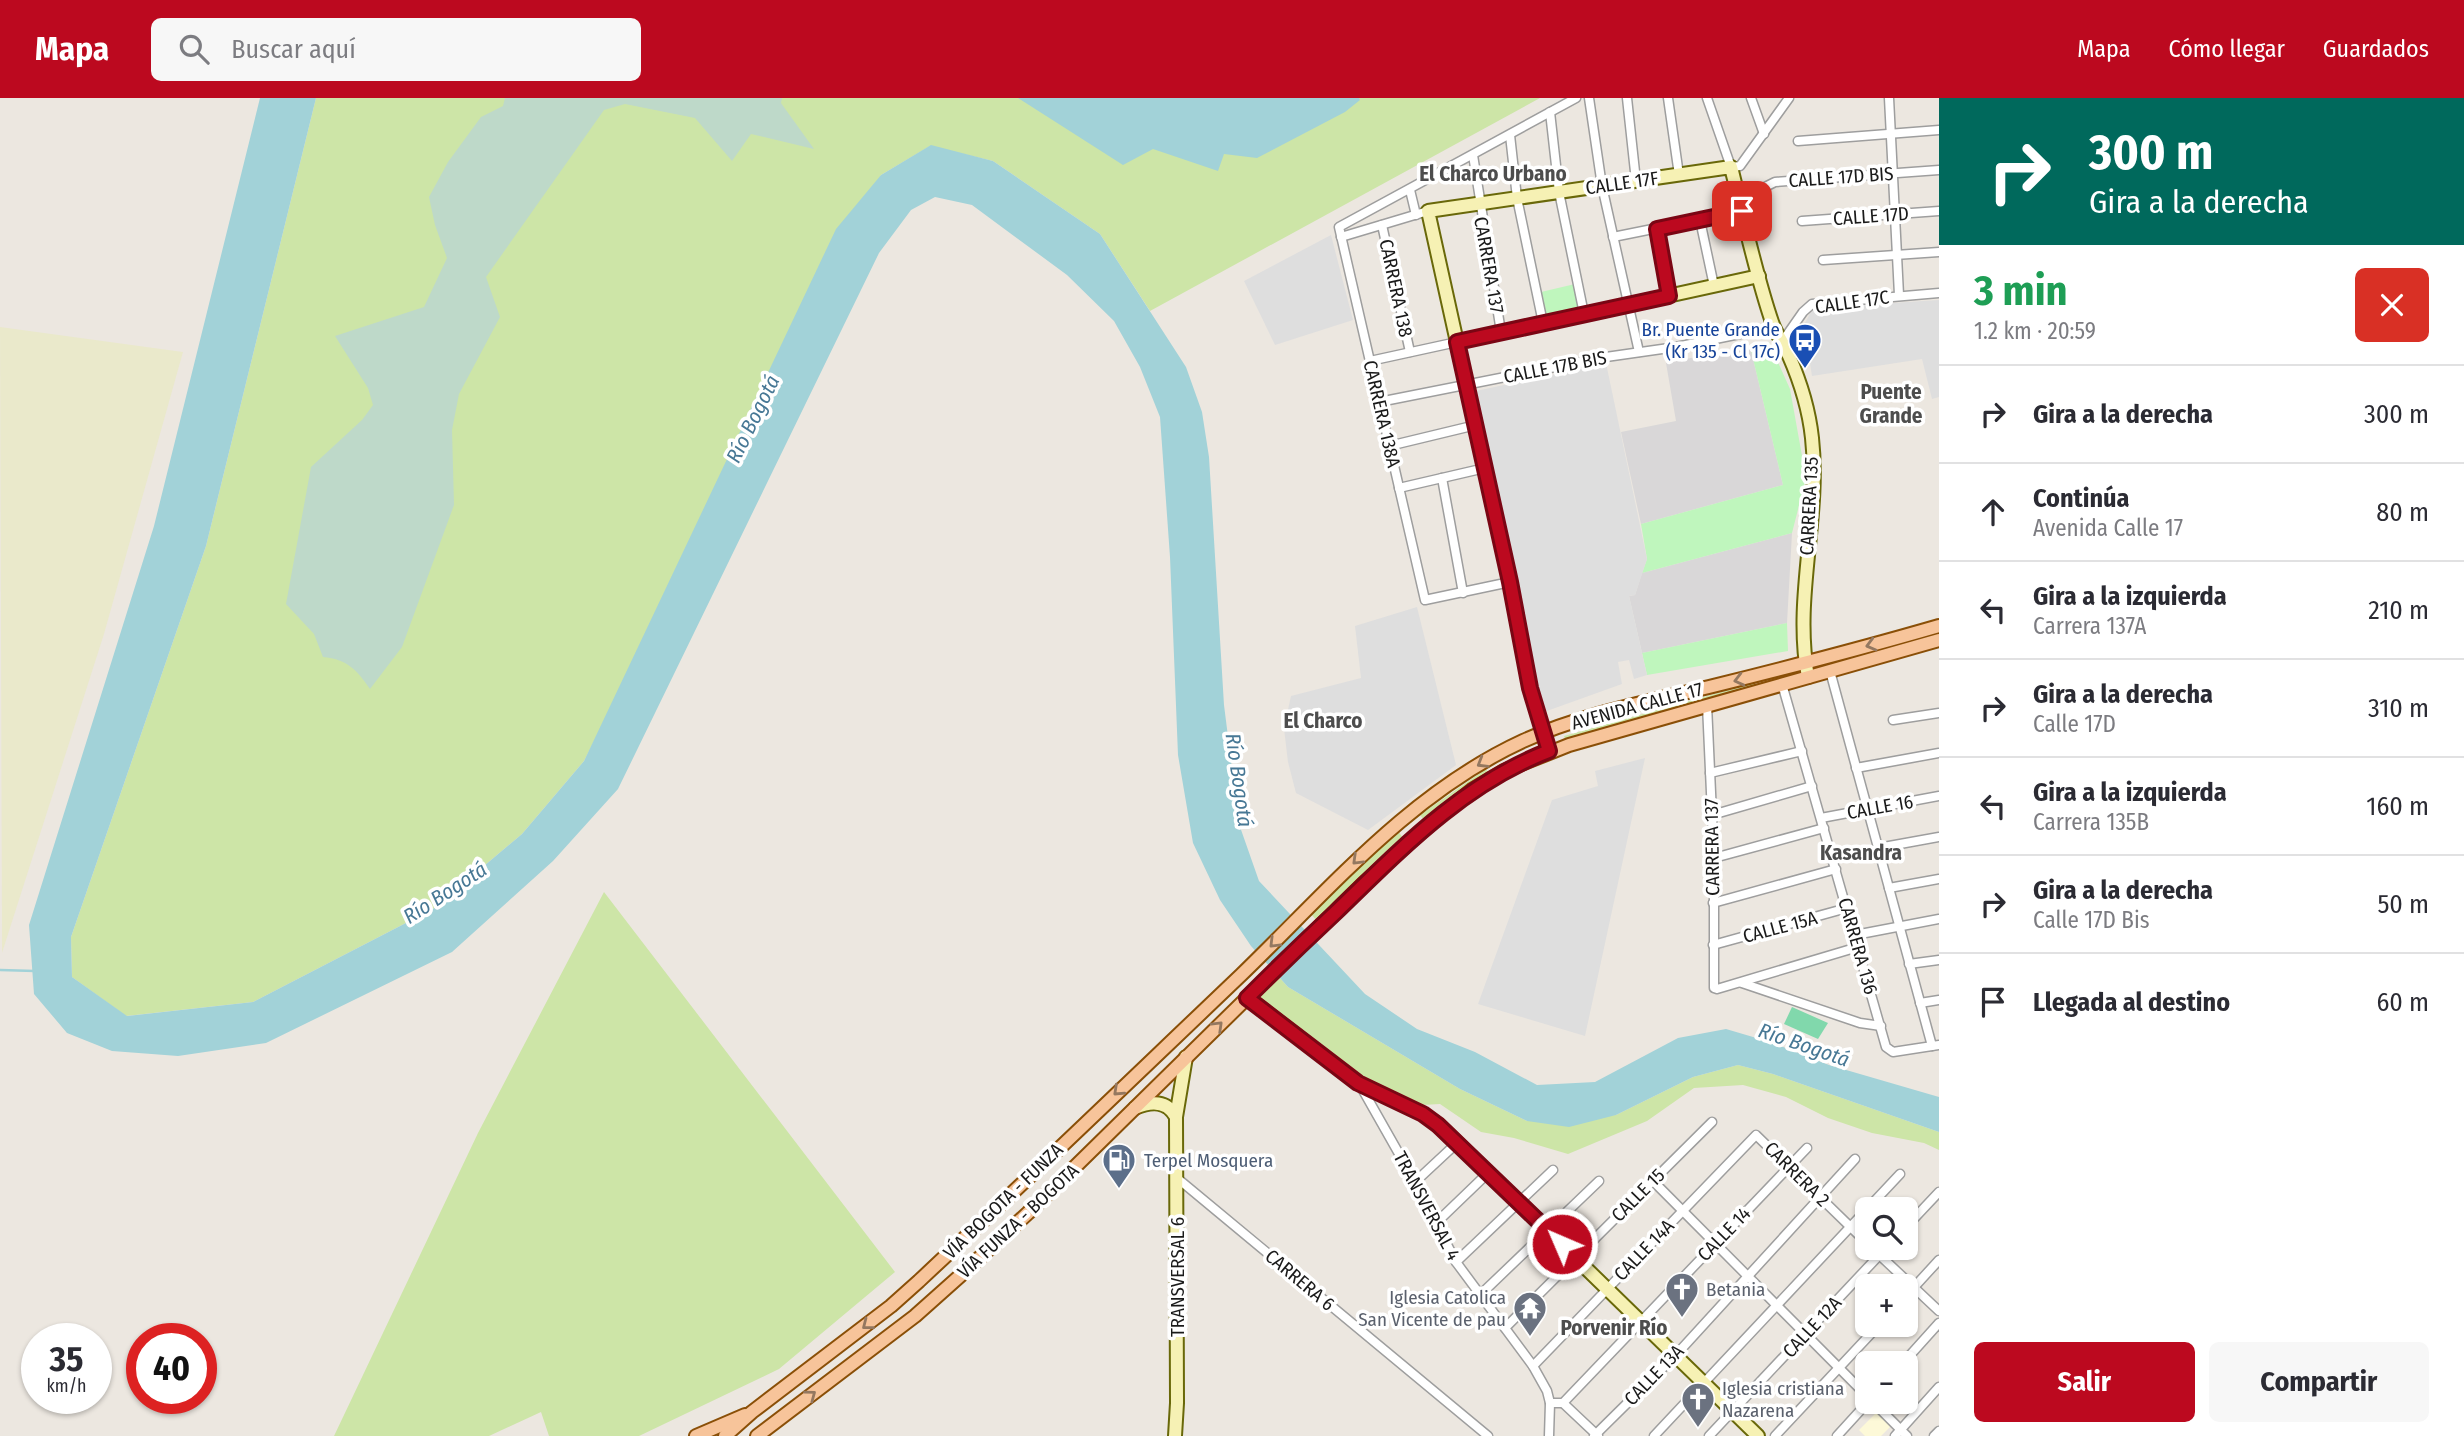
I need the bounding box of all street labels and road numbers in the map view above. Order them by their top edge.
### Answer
street label: CALLE 17D BIS [1788,162,1894,192]
street label: CALLE 17F [1584,167,1660,199]
street label: CALLE 17D [1832,202,1910,230]
street label: CARRERA 137 [1469,215,1509,315]
street label: CARRERA 138 [1374,237,1418,339]
street label: CALLE 17C [1814,285,1891,319]
street label: CALLE 17B BIS [1501,346,1609,388]
street label: CARRERA 138A [1358,358,1406,470]
street label: CARRERA 135 [1795,456,1823,556]
street label: AVENIDA CALLE 17 [1569,677,1706,735]
street label: CALLE 16 [1845,790,1915,824]
street label: CARRERA 137 [1700,798,1724,896]
street label: CARRERA 136 [1833,895,1883,997]
street label: CALLE 15A [1740,906,1820,948]
street label: CARRERA 2 [1760,1137,1834,1211]
street label: VÍA BOGOTA - FUNZA [938,1138,1068,1264]
street label: TRANSVERSAL 4 [1389,1148,1465,1264]
street label: VÍA FUNZA - BOGOTA [953,1159,1083,1283]
street label: CALLE 15 [1607,1164,1669,1226]
street label: CALLE 14 [1693,1202,1755,1266]
street label: CALLE 14A [1609,1215,1679,1285]
street label: TRANSVERSAL 6 [1166,1217,1189,1337]
street label: CARRERA 6 [1261,1244,1339,1316]
street label: CALLE 12A [1778,1291,1846,1363]
street label: CALLE 13A [1619,1340,1689,1410]

